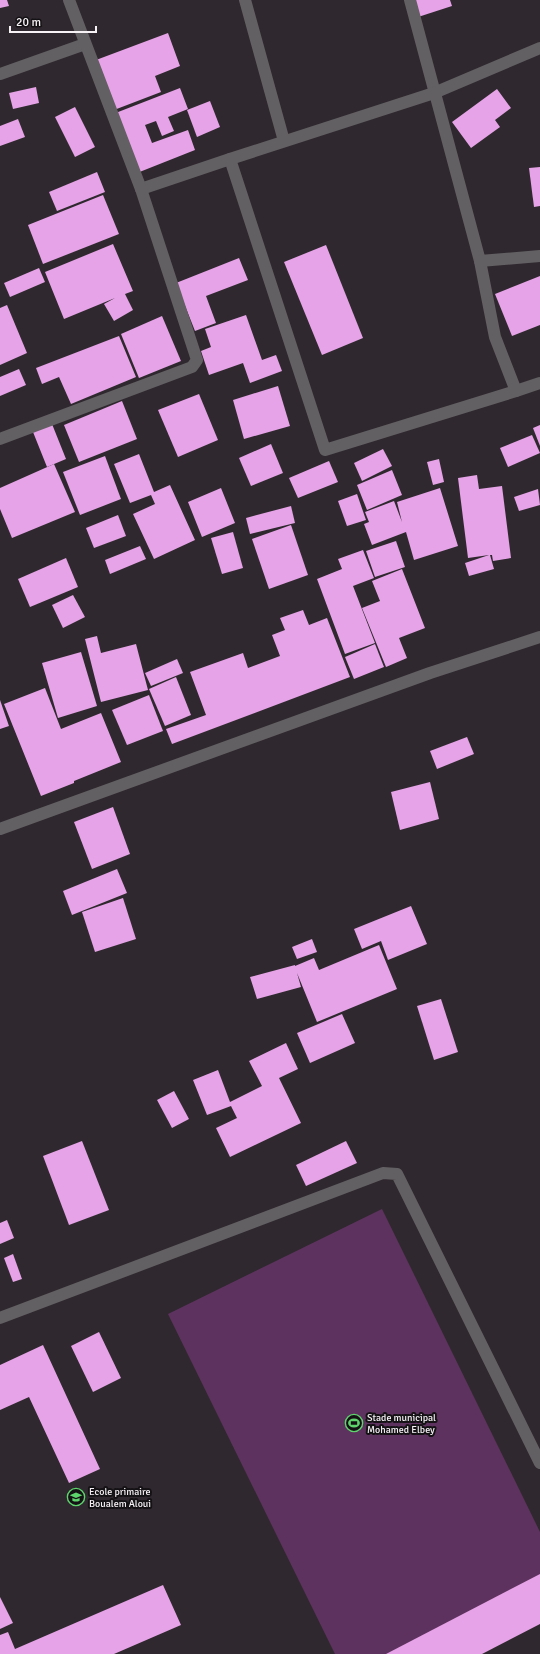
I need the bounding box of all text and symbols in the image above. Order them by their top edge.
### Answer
scale bar [10,8,96,34]
text: 20 m [16,15,41,30]
place label: Stade municipal Mohamed Elbey [367,1412,436,1436]
sports icon: Stade municipal Mohamed Elbey [344,1413,364,1433]
place label: Ecole primaire Boualem Aloui [89,1486,151,1510]
school or university icon: Ecole primaire Boualem Aloui [66,1487,86,1507]

